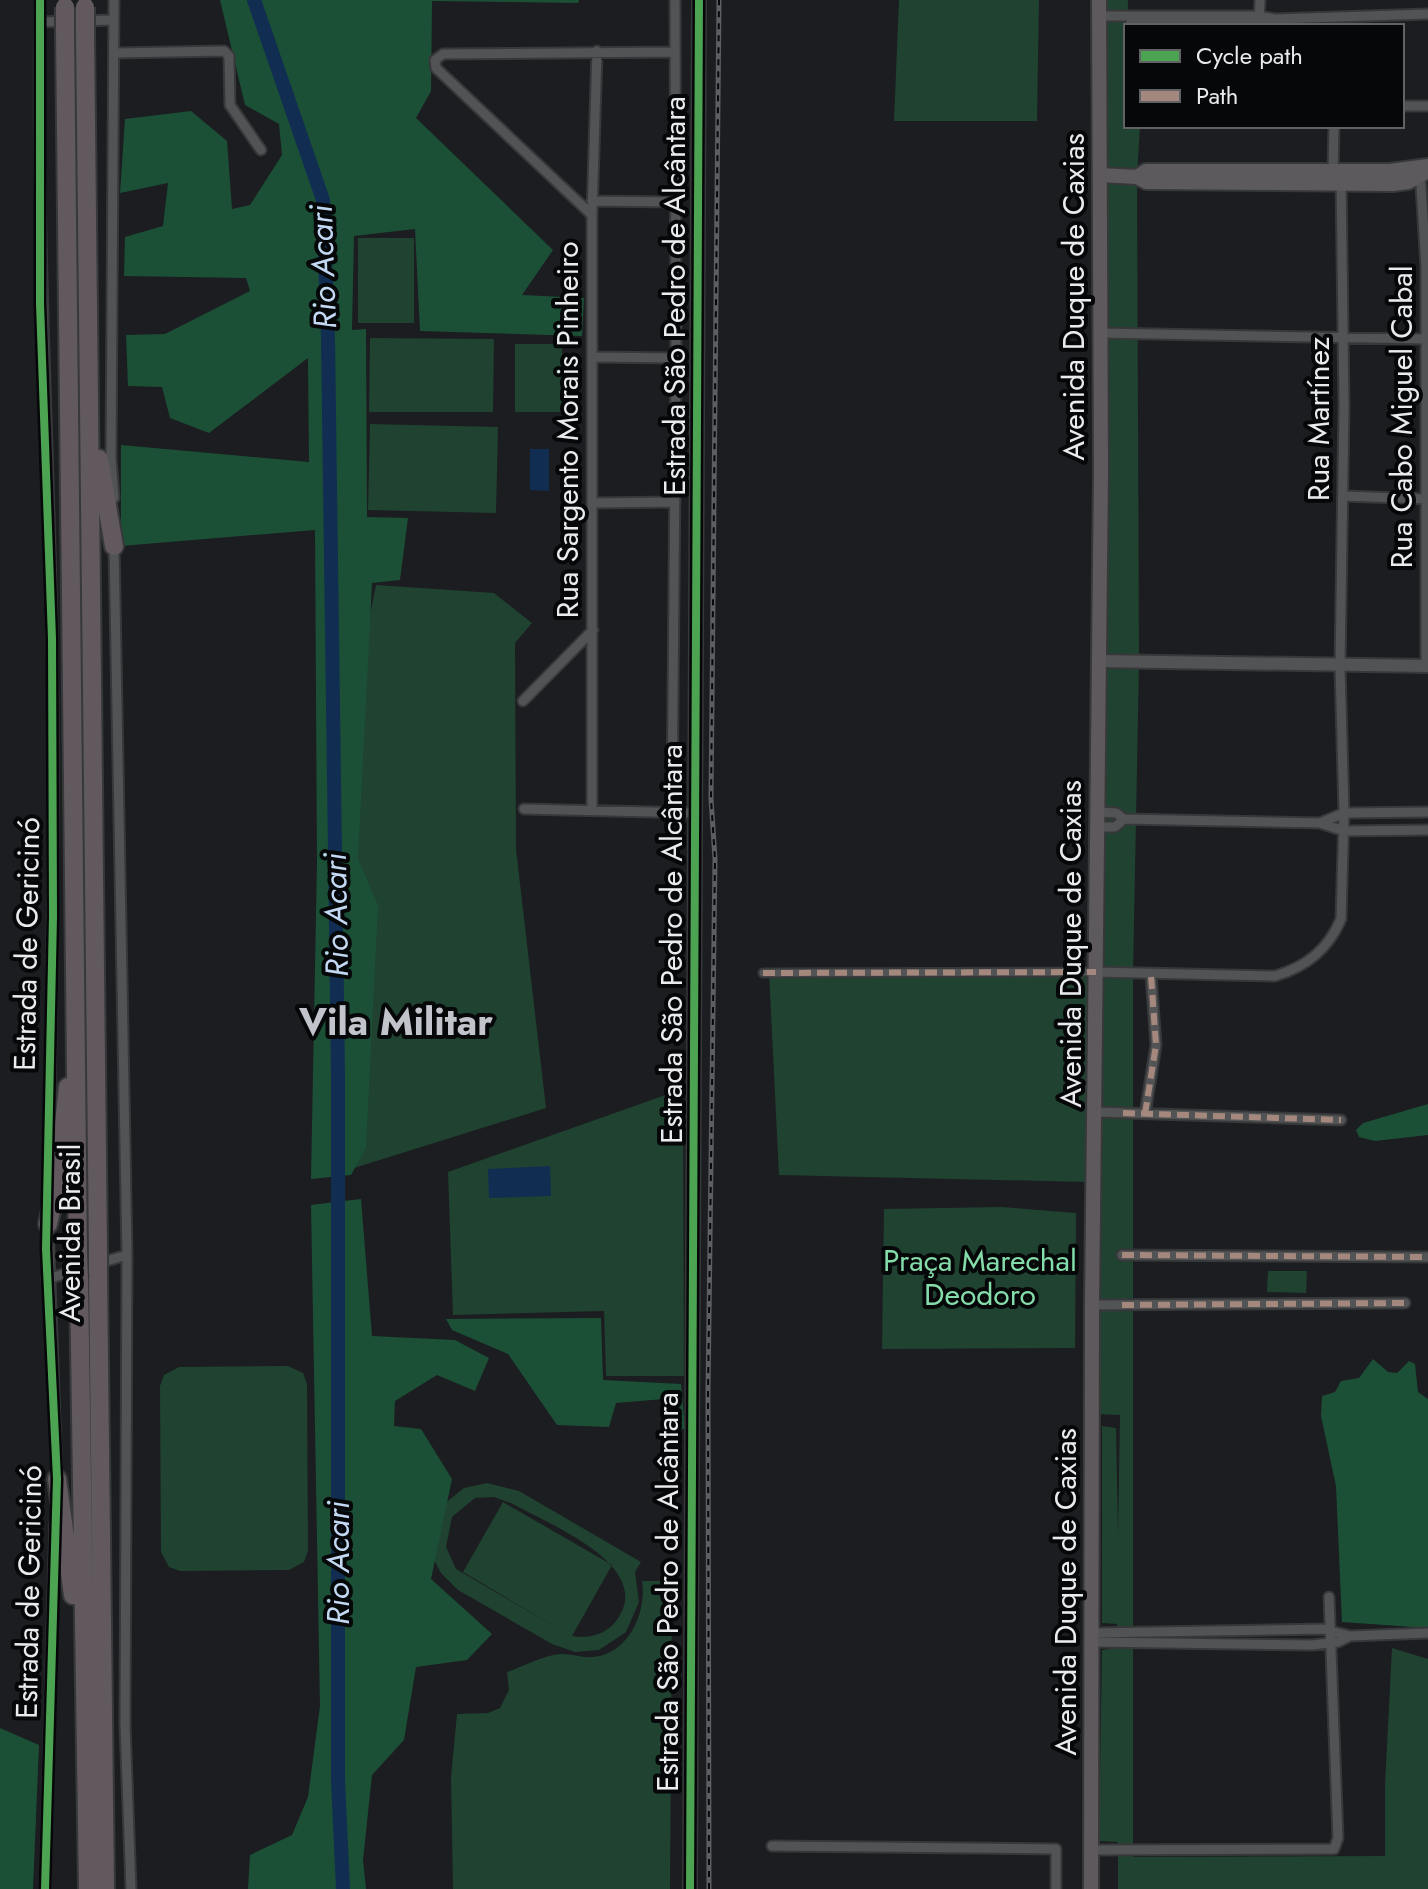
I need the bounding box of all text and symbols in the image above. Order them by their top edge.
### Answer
legend [1124,24,1404,128]
text: Cycle path [1196,38,1303,73]
text: Path [1196,78,1238,113]
street label: Estrada São Pedro de Alcântara [653,96,696,496]
street label: Avenida Duque de Caxias [1052,133,1095,461]
water label: Rio Acari [298,203,348,330]
street label: Rua Sargento Morais Pinheiro [546,241,589,619]
street label: Rua Cabo Miguel Cabal [1380,265,1423,569]
street label: Rua Martínez [1297,337,1340,501]
street label: Estrada São Pedro de Alcântara [650,744,693,1144]
street label: Avenida Duque de Caxias [1049,780,1092,1108]
street label: Estrada de Gericinó [3,817,50,1071]
water label: Rio Acari [312,852,360,977]
district label: Vila Militar [298,994,493,1049]
street label: Avenida Brasil [48,1144,91,1322]
park label: Praça Marechal Deodoro [883,1239,1077,1316]
street label: Estrada São Pedro de Alcântara [646,1392,689,1792]
street label: Avenida Duque de Caxias [1044,1428,1087,1756]
street label: Estrada de Gericinó [5,1465,52,1719]
water label: Rio Acari [315,1500,361,1625]

